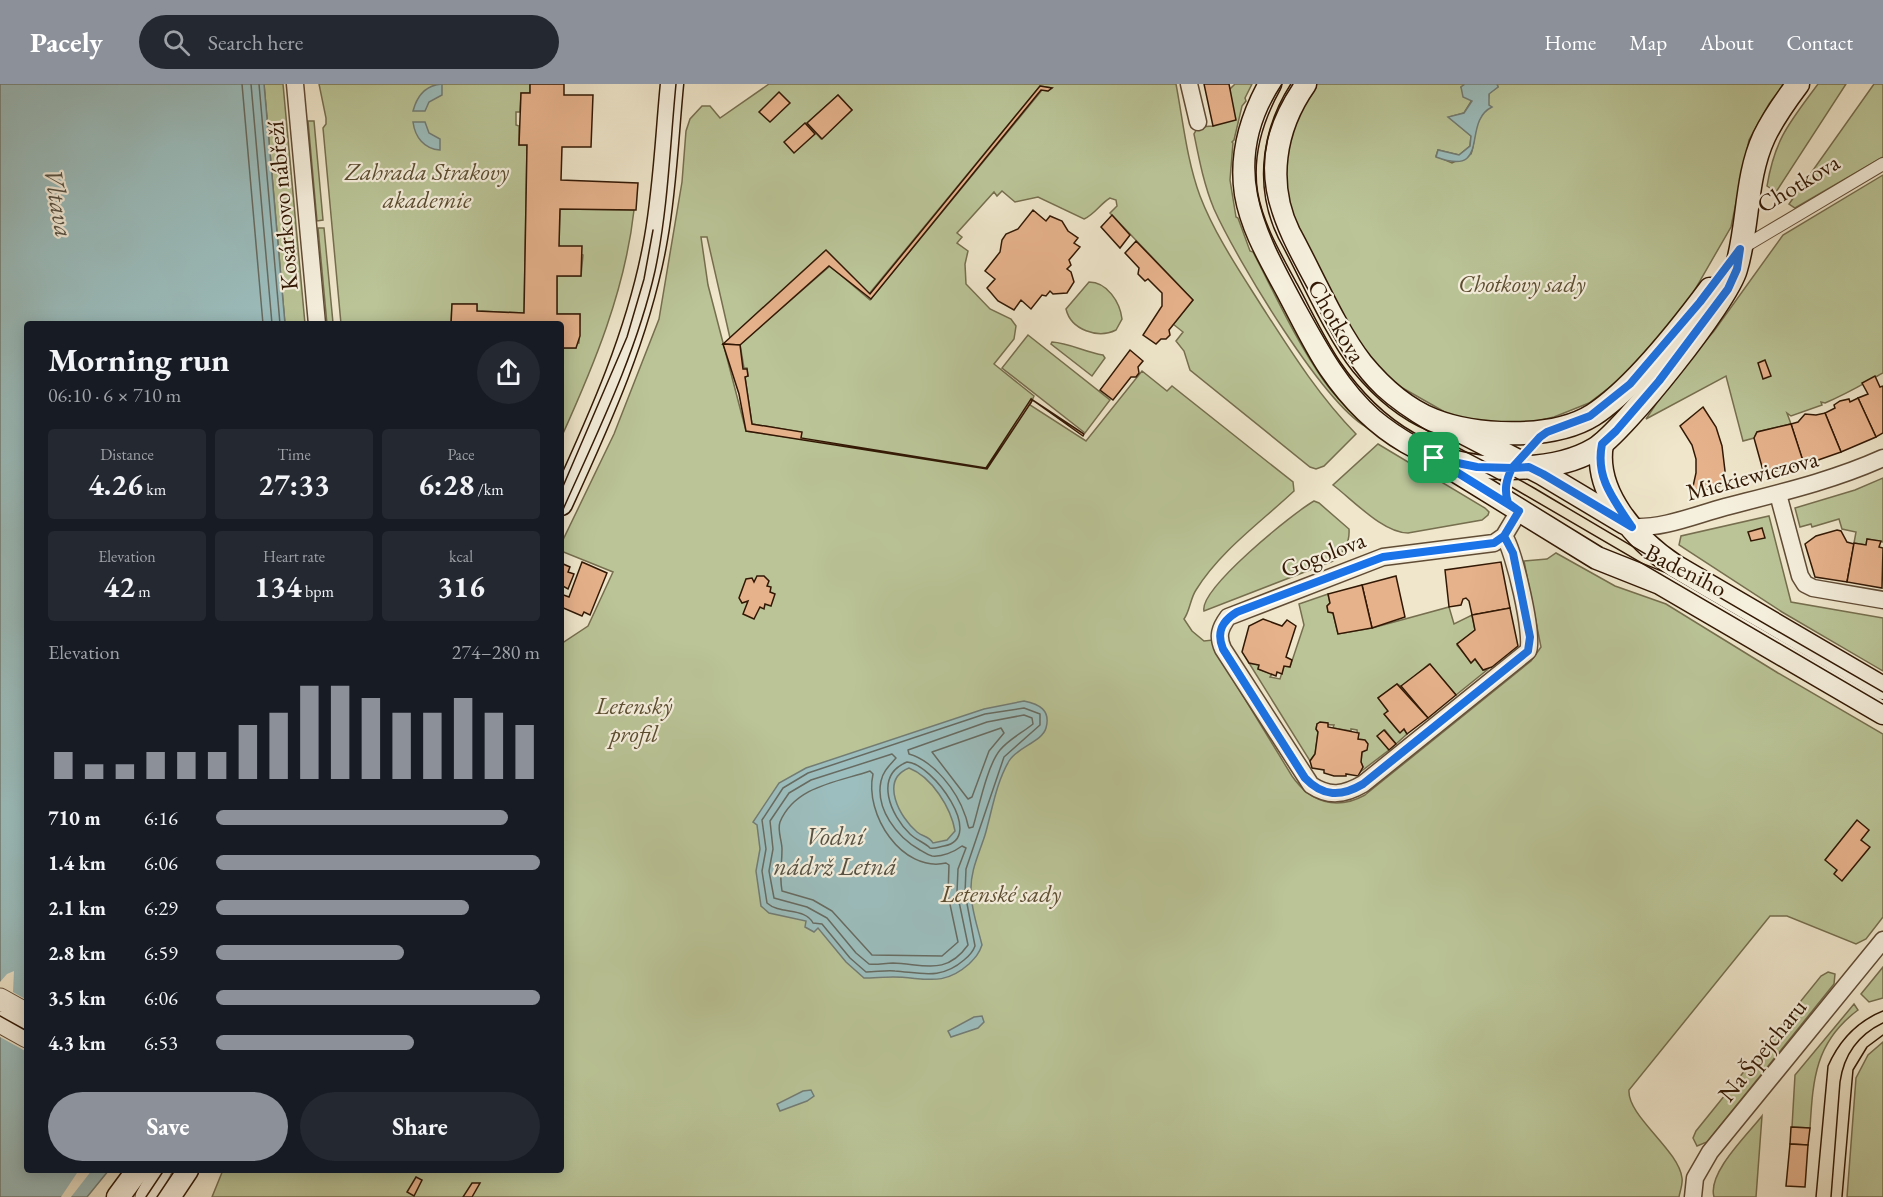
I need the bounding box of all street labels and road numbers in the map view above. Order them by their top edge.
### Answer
street label: Kosárkovo nábřeží [259,120,305,292]
street label: Chotkova [1751,146,1845,220]
street label: Chotkova [1301,274,1373,369]
street label: Mickiewiczova [1683,442,1822,508]
street label: Gogolova [1276,524,1370,584]
street label: Badeniho [1640,536,1732,604]
street label: Na Špejcharu [1711,992,1813,1108]

